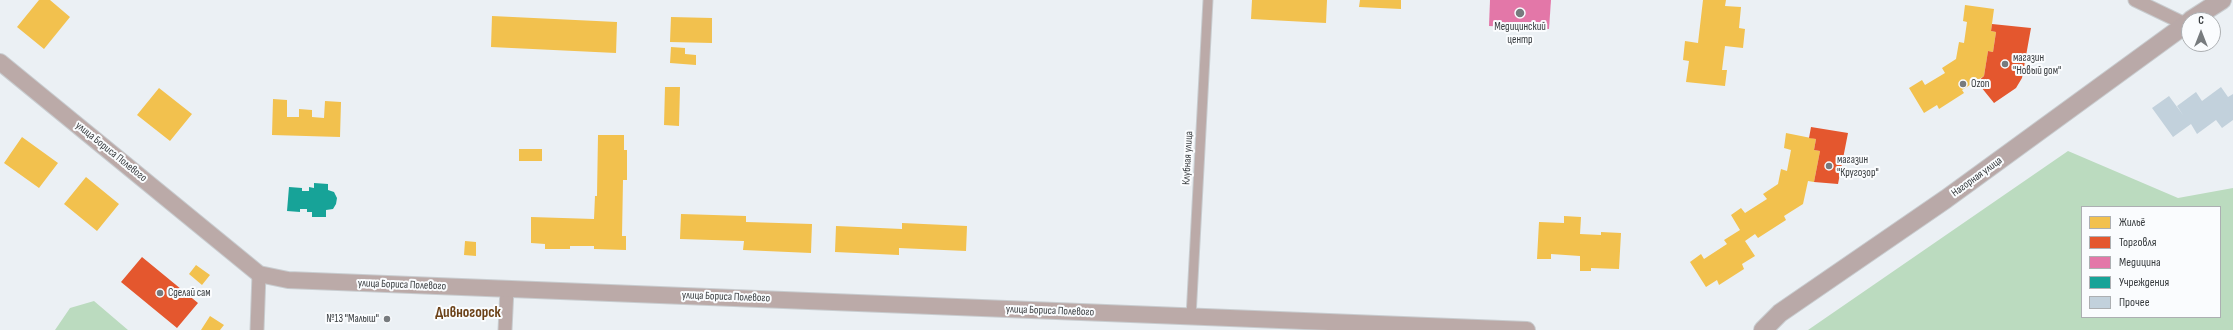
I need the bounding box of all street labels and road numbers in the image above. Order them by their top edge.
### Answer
street label: улица Бориса Полевого [73,119,149,185]
street label: Клубная улица [1180,131,1196,185]
street label: Нагорная улица [1949,154,2005,200]
street label: улица Бориса Полевого [358,277,446,293]
street label: улица Бориса Полевого [682,289,770,305]
street label: улица Бориса Полевого [1006,303,1094,319]

